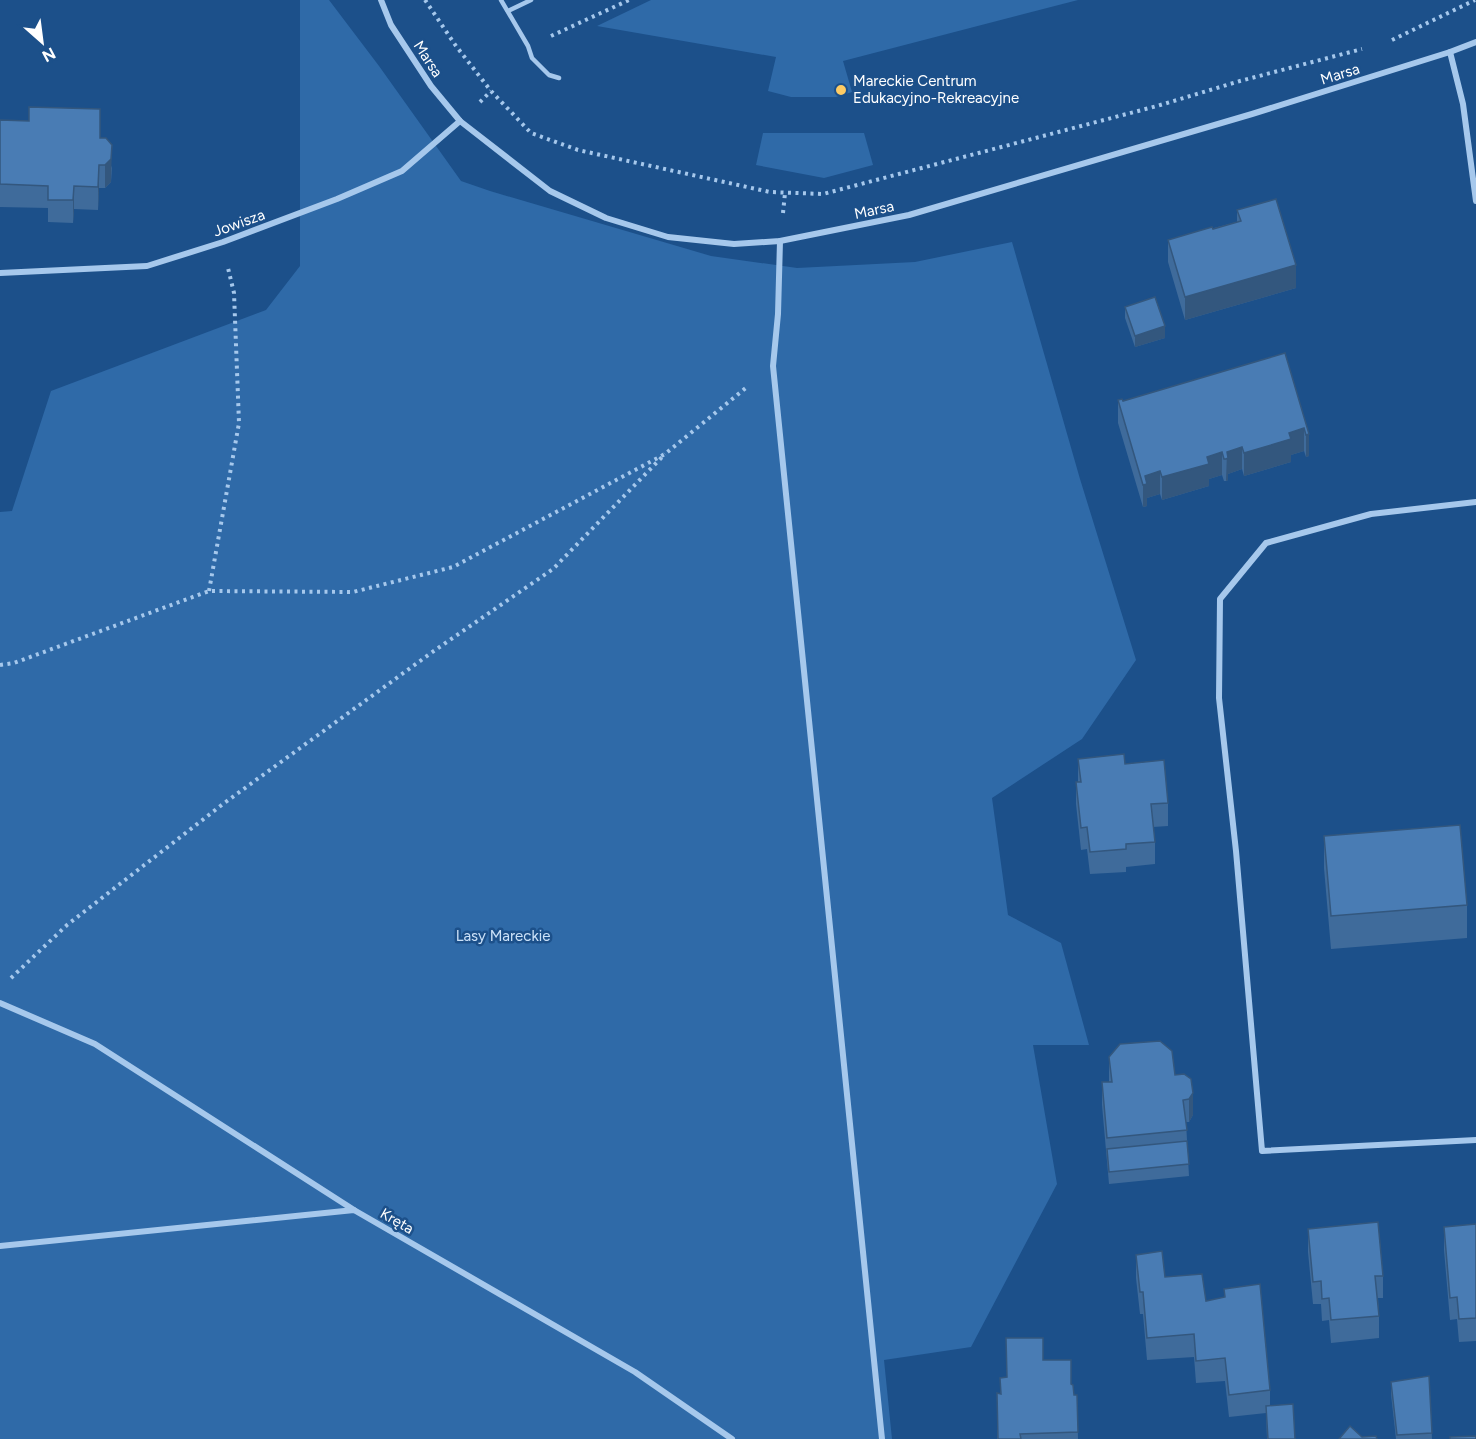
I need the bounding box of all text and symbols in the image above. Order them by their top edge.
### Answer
north arrow [12,12,72,72]
street label: Marsa [410,37,446,81]
text: N [39,44,59,66]
street label: Marsa [1318,60,1362,88]
place label: Mareckie Centrum Edukacyjno-Rekreacyjne [853,72,1019,107]
marker: Mareckie Centrum Edukacyjno-Rekreacyjne [834,83,848,97]
street label: Marsa [853,197,895,223]
street label: Jowisza [211,205,267,241]
park label: Lasy Mareckie [456,927,550,945]
street label: Kręta [377,1204,417,1238]

